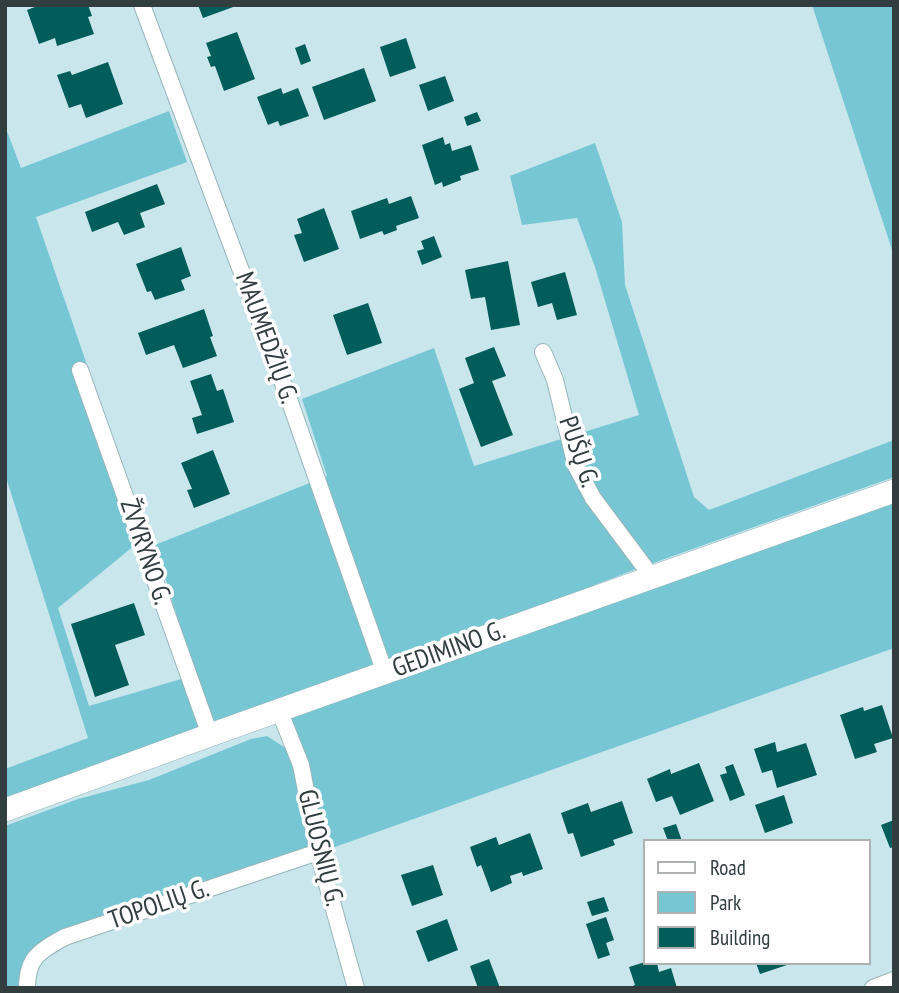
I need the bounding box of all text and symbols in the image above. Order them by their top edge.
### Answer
street label: MAUMEDŽIŲ G. [228,268,304,408]
street label: PUŠŲ G. [551,412,605,492]
street label: ŽVYRYNO G. [112,495,178,609]
street label: GEDIMINO G. [388,615,510,685]
street label: GLUOSNIŲ G. [290,786,350,910]
legend [643,839,871,965]
text: Road [710,854,746,881]
street label: TOPOLIŲ G. [105,873,213,937]
text: Park [710,889,741,916]
text: Building [710,924,770,951]

